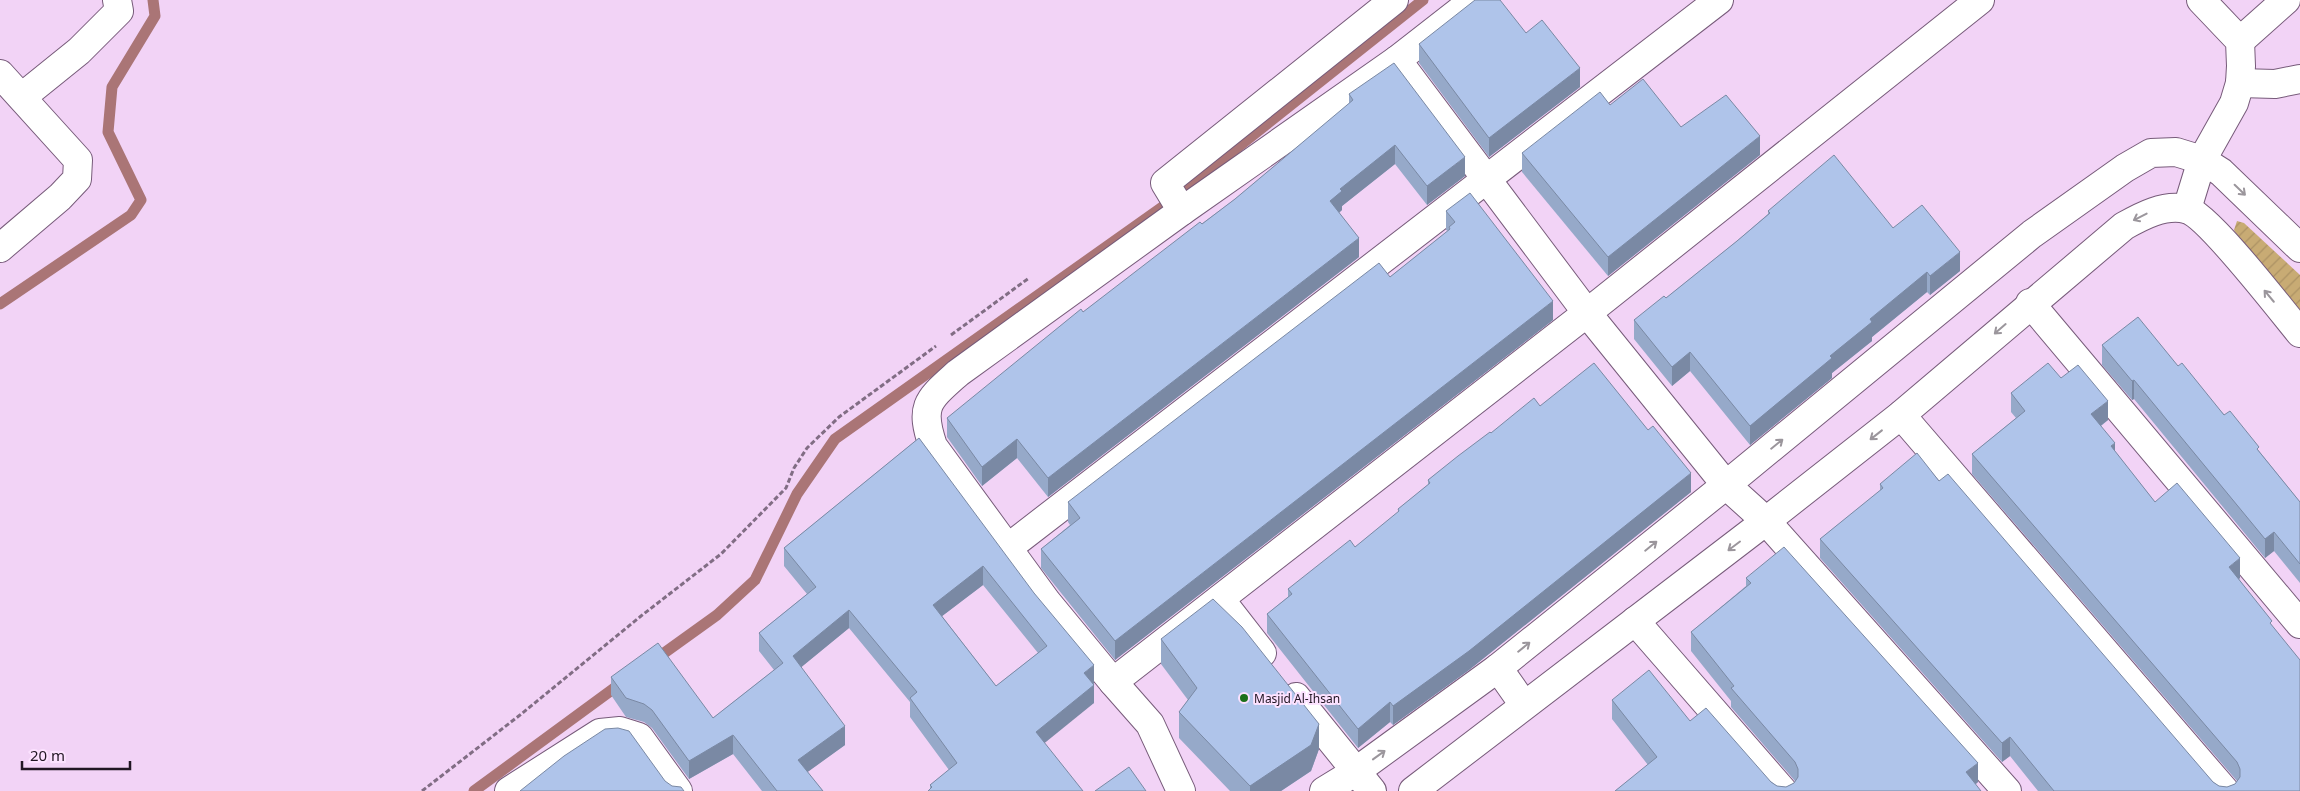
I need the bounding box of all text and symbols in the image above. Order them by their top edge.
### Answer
one-way arrow [2234,184,2246,196]
one-way arrow [2133,213,2148,222]
one-way arrow [2263,289,2274,302]
one-way arrow [1993,324,2006,335]
one-way arrow [1870,429,1883,440]
one-way arrow [1770,438,1783,449]
one-way arrow [1644,540,1657,551]
one-way arrow [1728,540,1741,551]
one-way arrow [1517,642,1530,653]
place label: Masjid Al-Ihsan [1254,690,1340,707]
marker: Masjid Al-Ihsan [1238,692,1250,704]
scale bar [22,738,130,770]
text: 20 m [30,745,65,765]
one-way arrow [1372,749,1385,760]

